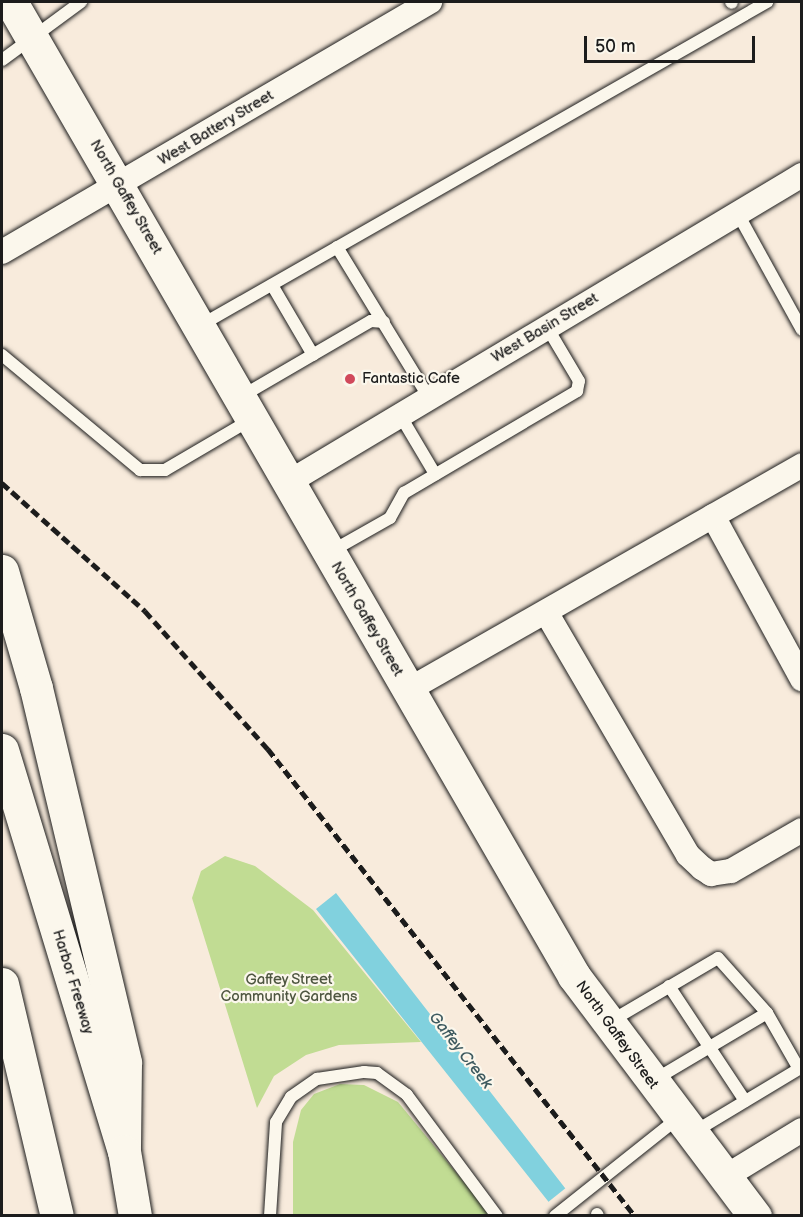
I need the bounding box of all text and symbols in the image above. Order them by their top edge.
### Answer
scale bar [587,24,758,62]
text: 50 m [595,36,636,57]
street label: West Battery Street [155,86,277,170]
street label: North Gaffey Street [86,136,166,258]
street label: West Basin Street [488,289,602,367]
place label: Fantastic Cafe [362,370,460,388]
marker: Fantastic Cafe [343,372,357,386]
street label: North Gaffey Street [327,558,407,680]
street label: Harbor Freeway [49,928,97,1036]
park label: Gaffey Street Community Gardens [220,970,358,1005]
street label: North Gaffey Street [571,977,663,1093]
water label: Gaffey Creek [424,1008,496,1094]

